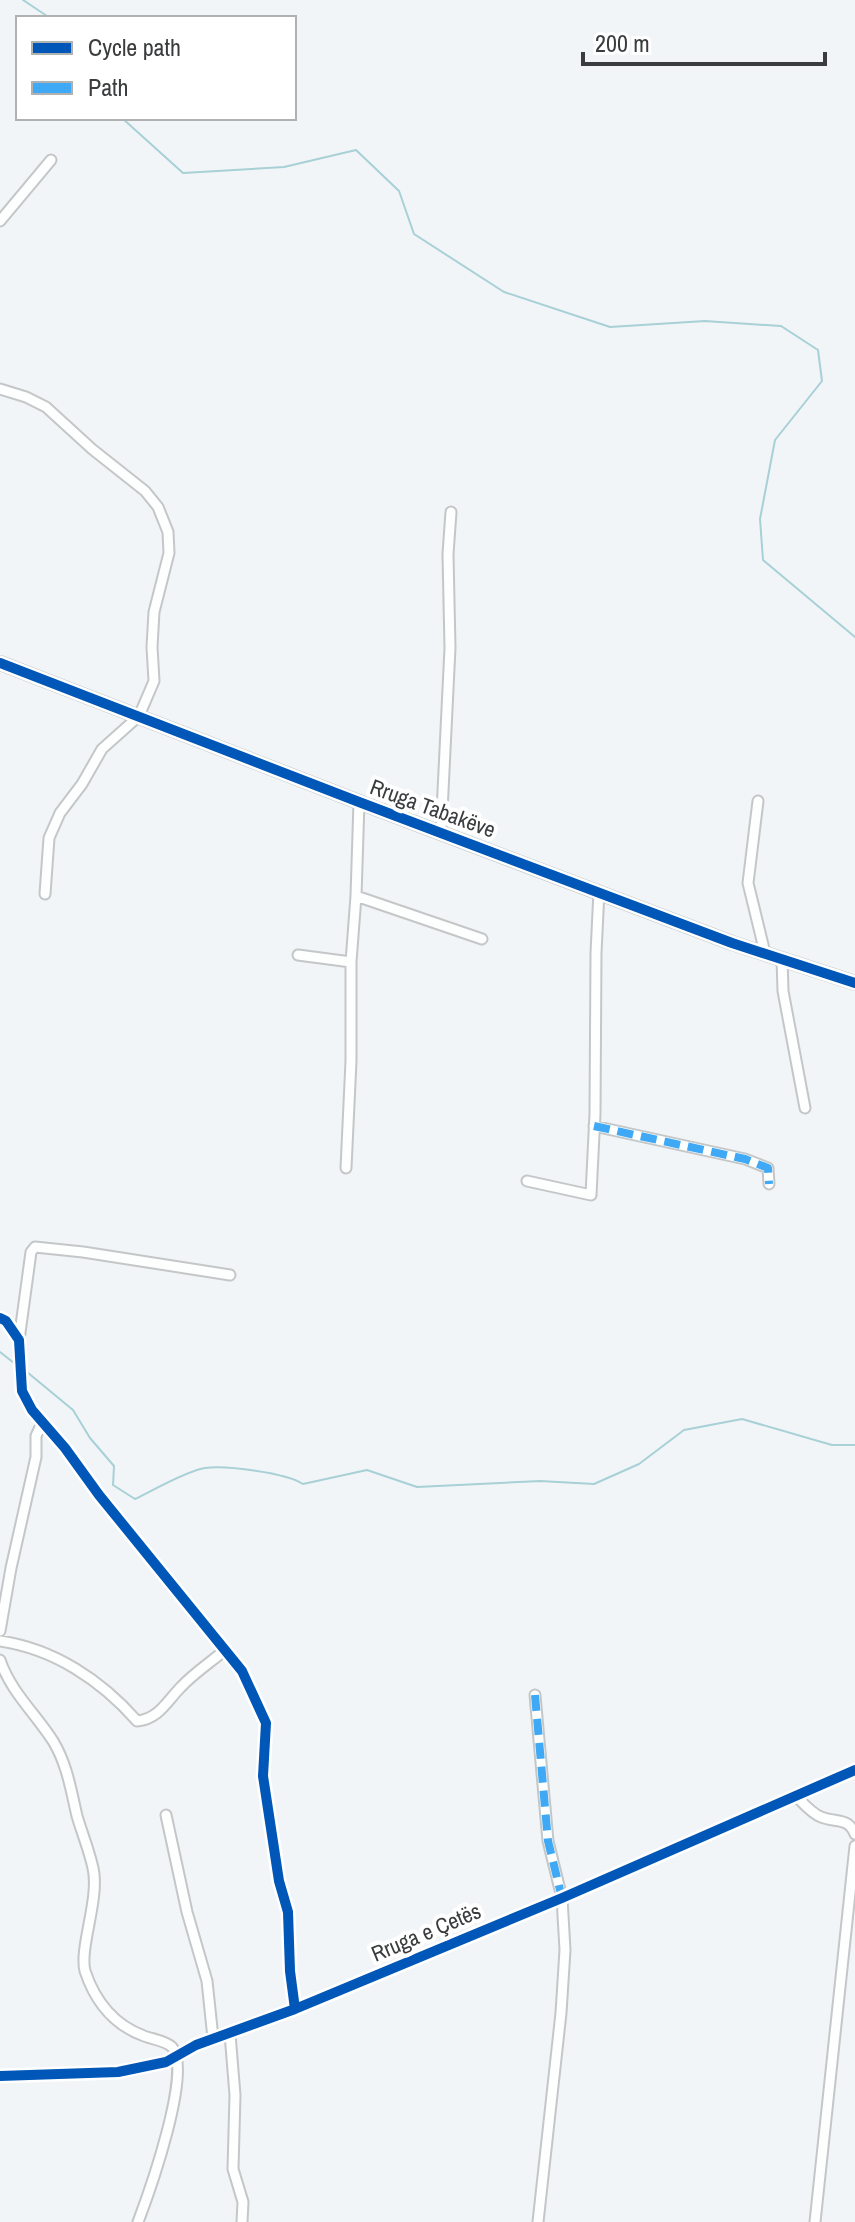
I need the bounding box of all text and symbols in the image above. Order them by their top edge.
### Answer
legend [16,16,296,120]
scale bar [583,16,825,66]
text: 200 m [595,27,650,59]
text: Cycle path [88,31,181,63]
text: Path [88,71,129,103]
street label: Rruga Tabakëve [366,771,500,845]
street label: Rruga e Çetës [367,1895,485,1969]

